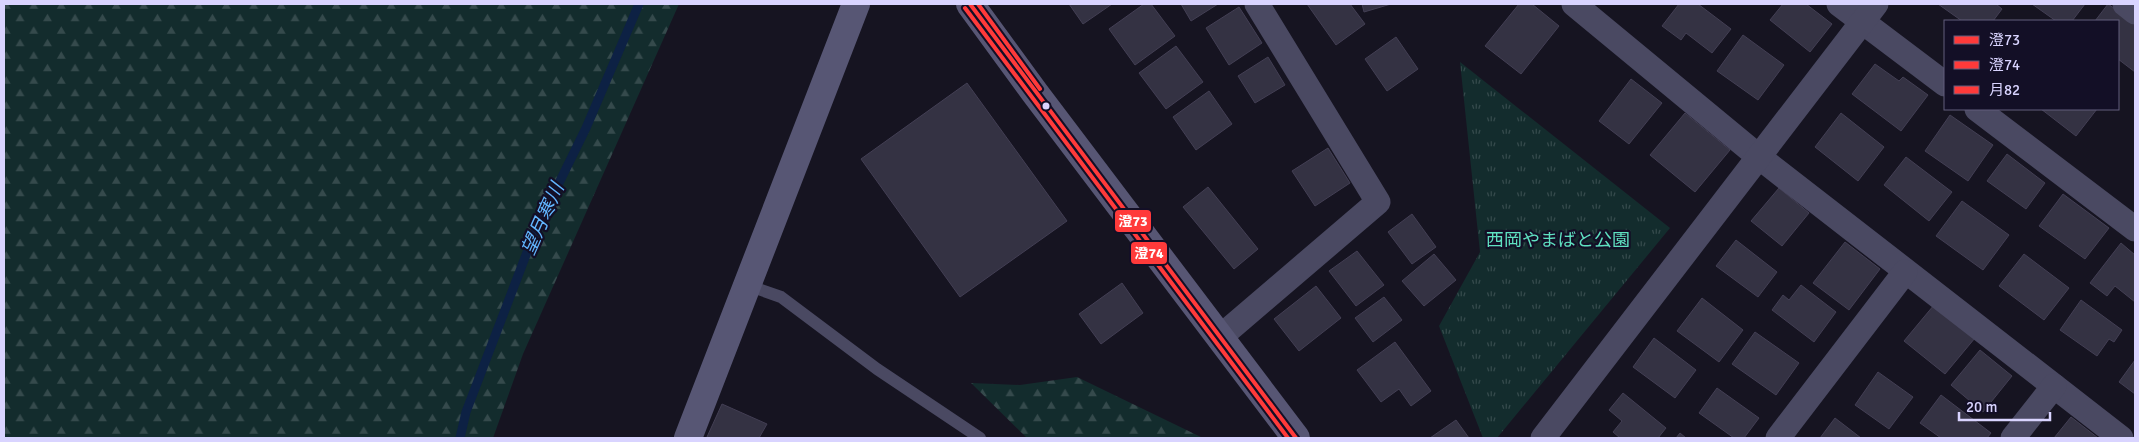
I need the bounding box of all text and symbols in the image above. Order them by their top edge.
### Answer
legend [1944,20,2119,110]
text: 澄73 [1989,31,2020,49]
text: 澄74 [1989,56,2020,74]
text: 月82 [1989,81,2020,99]
unlabelled marker [1041,101,1051,111]
water label: 望月寒川 [517,178,570,259]
line badge: 澄73 [1114,209,1152,233]
text: 澄73 [1118,213,1148,230]
park label: 西岡やまばと公園 [1486,229,1630,251]
line badge: 澄74 [1130,241,1168,265]
text: 澄74 [1134,245,1164,262]
scale bar [1959,390,2050,422]
text: 20 m [1966,398,1997,416]

